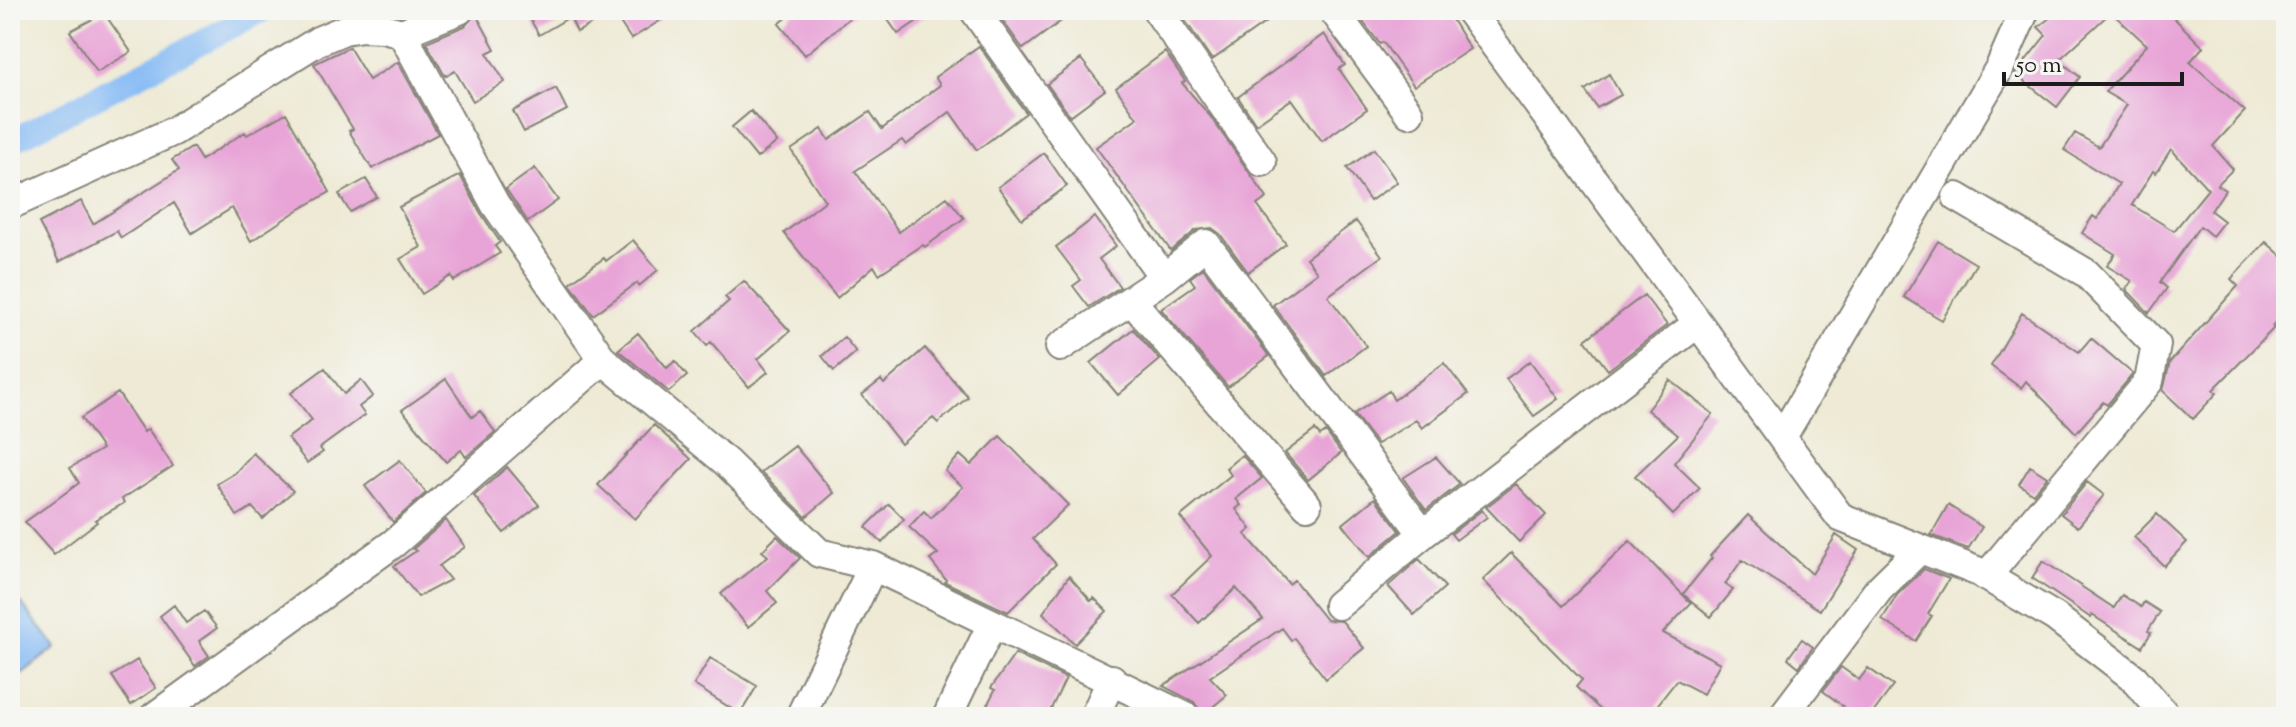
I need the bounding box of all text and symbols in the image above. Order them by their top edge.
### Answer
scale bar [2004,36,2182,86]
text: 50 m [2014,49,2062,83]

